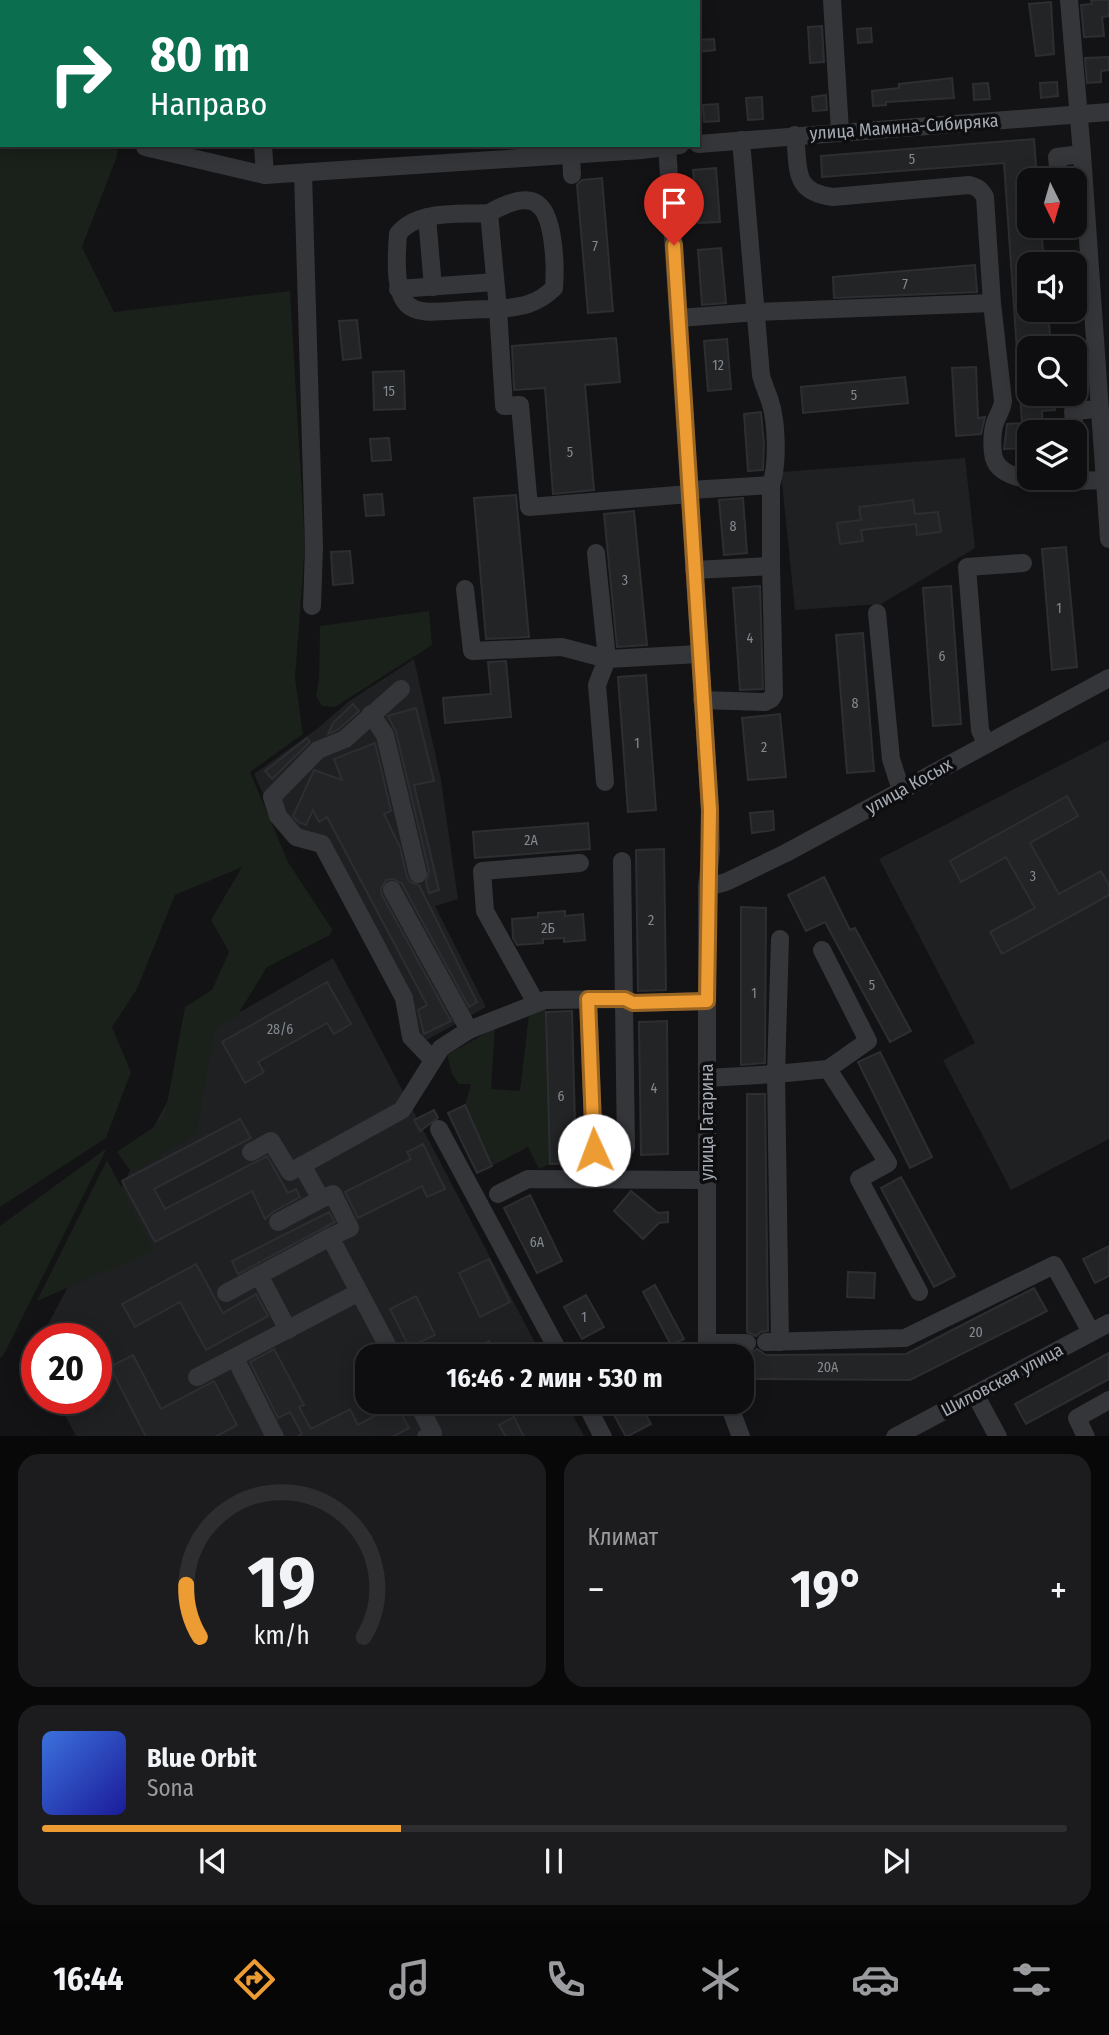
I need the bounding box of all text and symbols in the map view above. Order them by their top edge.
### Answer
text: 80 m [150,25,250,84]
icon: right [35,28,126,119]
text: Направо [150,85,267,123]
street label: улица Мамина-Сибиряка [809,109,999,145]
house number: 5 [909,151,915,168]
north arrow [1017,168,1087,238]
map controls [1017,168,1087,490]
pin [644,173,704,245]
icon: arrive [655,184,693,222]
house number: 7 [592,238,598,255]
button: sound [1017,252,1087,322]
house number: 7 [902,276,908,293]
button: search [1017,336,1087,406]
house number: 12 [712,357,724,374]
house number: 15 [383,383,395,400]
house number: 5 [851,387,857,404]
button: layers [1017,420,1087,490]
house number: 5 [567,444,573,461]
house number: 8 [730,518,737,535]
house number: 3 [622,572,628,589]
house number: 1 [1056,600,1062,617]
house number: 4 [747,630,754,647]
house number: 6 [939,648,946,665]
house number: 8 [852,695,859,712]
house number: 1 [634,735,640,752]
house number: 2 [761,739,767,756]
street label: улица Косых [862,753,956,819]
house number: 2А [524,832,538,849]
house number: 3 [1030,868,1036,885]
house number: 2 [648,912,654,929]
house number: 2Б [541,920,555,937]
house number: 5 [869,977,875,994]
house number: 1 [751,985,757,1002]
house number: 28/6 [267,1021,293,1038]
street label: улица Гагарина [696,1063,718,1181]
house number: 4 [651,1080,658,1097]
house number: 6 [558,1088,565,1105]
position arrow [557,1113,631,1187]
house number: 6А [530,1234,545,1251]
house number: 1 [581,1309,587,1326]
speed limit sign: 20 [21,1323,112,1414]
house number: 20 [969,1324,983,1341]
street label: Шиловская улица [937,1338,1067,1421]
house number: 20А [818,1359,839,1376]
text: 16:46 · 2 мин · 530 m [446,1363,663,1394]
text: Климат [588,1523,658,1551]
text: 19 [248,1539,316,1626]
text: 19° [791,1558,864,1621]
text: − [588,1567,605,1613]
text: + [1050,1567,1067,1613]
text: km/h [254,1620,310,1650]
text: Blue Orbit [147,1743,257,1774]
text: Sona [147,1774,194,1802]
icon: previous [194,1842,232,1880]
icon: pause [535,1842,573,1880]
icon: next [877,1842,915,1880]
icon: directions [230,1955,279,2004]
icon: music [385,1955,434,2004]
icon: phone [541,1955,590,2004]
icon: climate [696,1955,745,2004]
icon: car [851,1955,900,2004]
icon: filters [1007,1955,1056,2004]
text: 16:44 [53,1960,124,1998]

